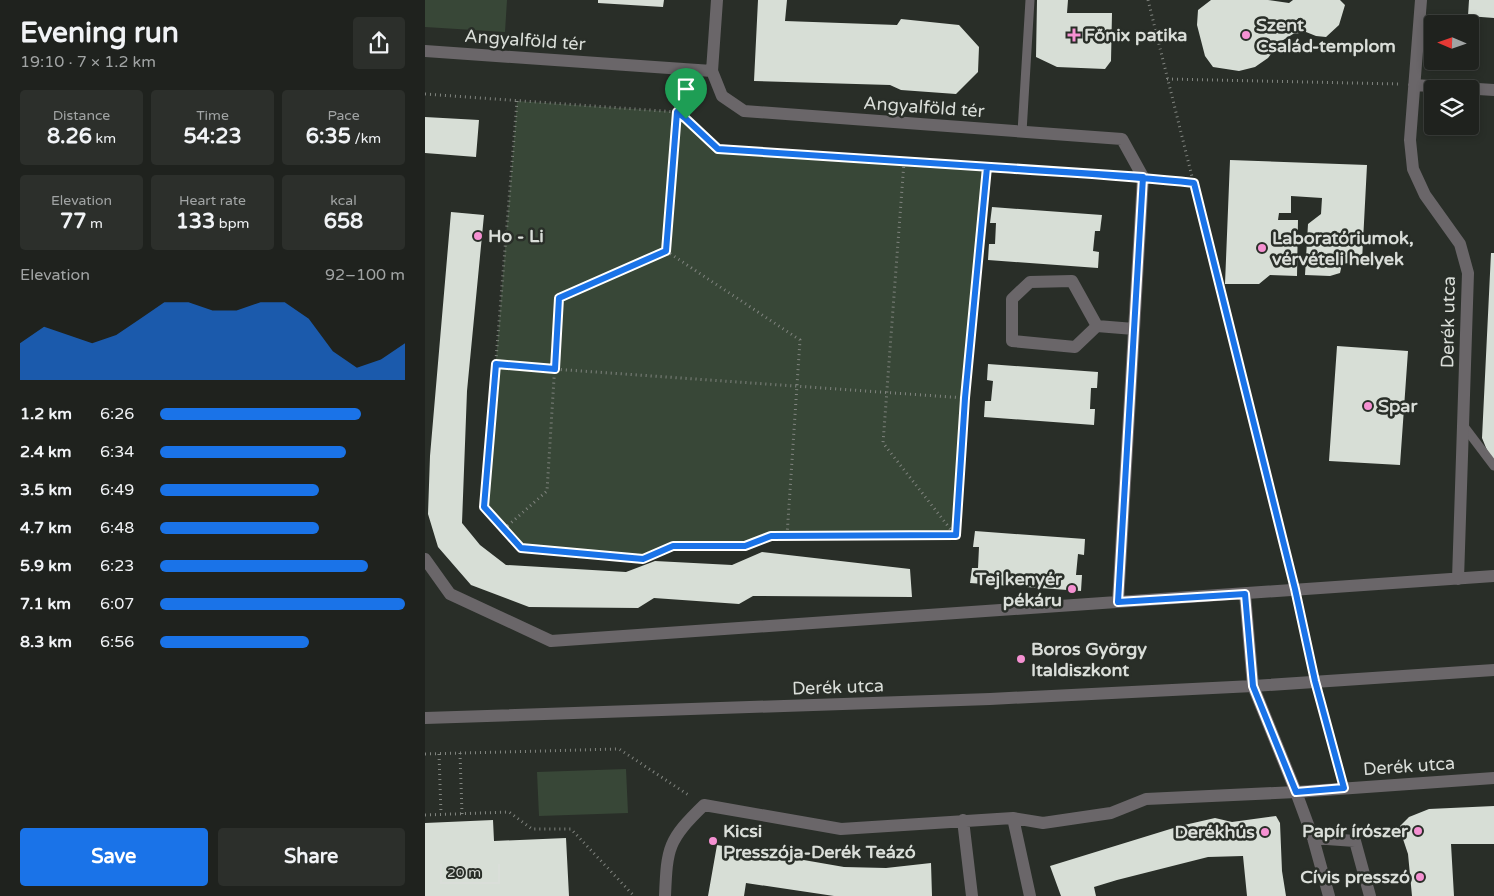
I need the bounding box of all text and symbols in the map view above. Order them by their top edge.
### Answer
place label: Szent Család-templom [1256,14,1396,57]
north arrow [1424,15,1479,70]
map controls [1424,15,1479,135]
text: Evening run [20,16,179,50]
button: share [353,17,405,69]
place label: Főnix patika [1084,24,1187,46]
street label: Angyalföld tér [464,25,586,55]
marker: Főnix patika [1068,29,1080,41]
marker: Szent Család-templom [1240,29,1252,41]
text: 19:10 · 7 × 1.2 km [20,52,156,72]
pin [665,68,707,119]
icon: arrive [672,75,700,103]
button: layers [1424,80,1479,135]
street label: Angyalföld tér [863,92,985,122]
text: Distance [53,107,110,124]
text: Time [196,107,229,124]
text: Pace [327,107,360,124]
text: 8.26 [47,124,92,149]
text: 54:23 [183,124,242,149]
text: 6:35 [306,124,351,149]
text: km [92,130,116,147]
text: /km [351,130,381,147]
text: Elevation [51,192,112,209]
text: Heart rate [179,192,246,209]
text: kcal [330,192,357,209]
text: 77 [60,209,86,234]
text: 133 [176,209,215,234]
text: 658 [324,209,363,234]
text: m [86,215,103,232]
text: bpm [215,215,249,232]
place label: Ho - Li [488,225,544,247]
place label: Laboratóriumok, vérvételi helyek [1272,227,1414,270]
marker: Ho - Li [472,230,484,242]
marker: Laboratóriumok, vérvételi helyek [1256,242,1268,254]
text: Elevation [20,265,90,285]
text: 92–100 m [325,265,405,285]
street label: Derék utca [1436,276,1460,368]
place label: Spar [1378,395,1418,417]
marker: Spar [1362,400,1374,412]
text: 1.2 km [20,404,72,424]
text: 6:26 [100,404,134,424]
text: 2.4 km [20,442,72,462]
text: 6:34 [100,442,134,462]
text: 3.5 km [20,480,72,500]
text: 6:49 [100,480,134,500]
text: 4.7 km [20,518,72,538]
text: 6:48 [100,518,134,538]
text: 5.9 km [20,556,72,576]
text: 6:23 [100,556,134,576]
place label: Tej kenyér pékáru [974,568,1063,611]
marker: Tej kenyér pékáru [1066,583,1078,595]
text: 7.1 km [20,594,71,614]
text: 6:07 [100,594,134,614]
text: 8.3 km [20,632,72,652]
text: 6:56 [100,632,134,652]
place label: Boros György Italdiszkont [1031,638,1147,681]
marker: Boros György Italdiszkont [1015,653,1027,665]
street label: Derék utca [792,674,884,700]
street label: Derék utca [1362,752,1456,780]
place label: Kicsi Presszója-Derék Teázó [723,820,916,863]
place label: Papír írószer [1302,820,1409,842]
place label: Derékhús [1175,821,1255,843]
marker: Papír írószer [1412,825,1424,837]
marker: Derékhús [1259,826,1271,838]
button: Save [20,828,208,886]
button: Share [218,828,405,886]
marker: Kicsi Presszója-Derék Teázó [707,835,719,847]
scale bar [440,861,500,884]
text: 20 m [447,864,481,881]
place label: Cívis presszó [1300,866,1410,888]
marker: Cívis presszó [1414,871,1426,883]

